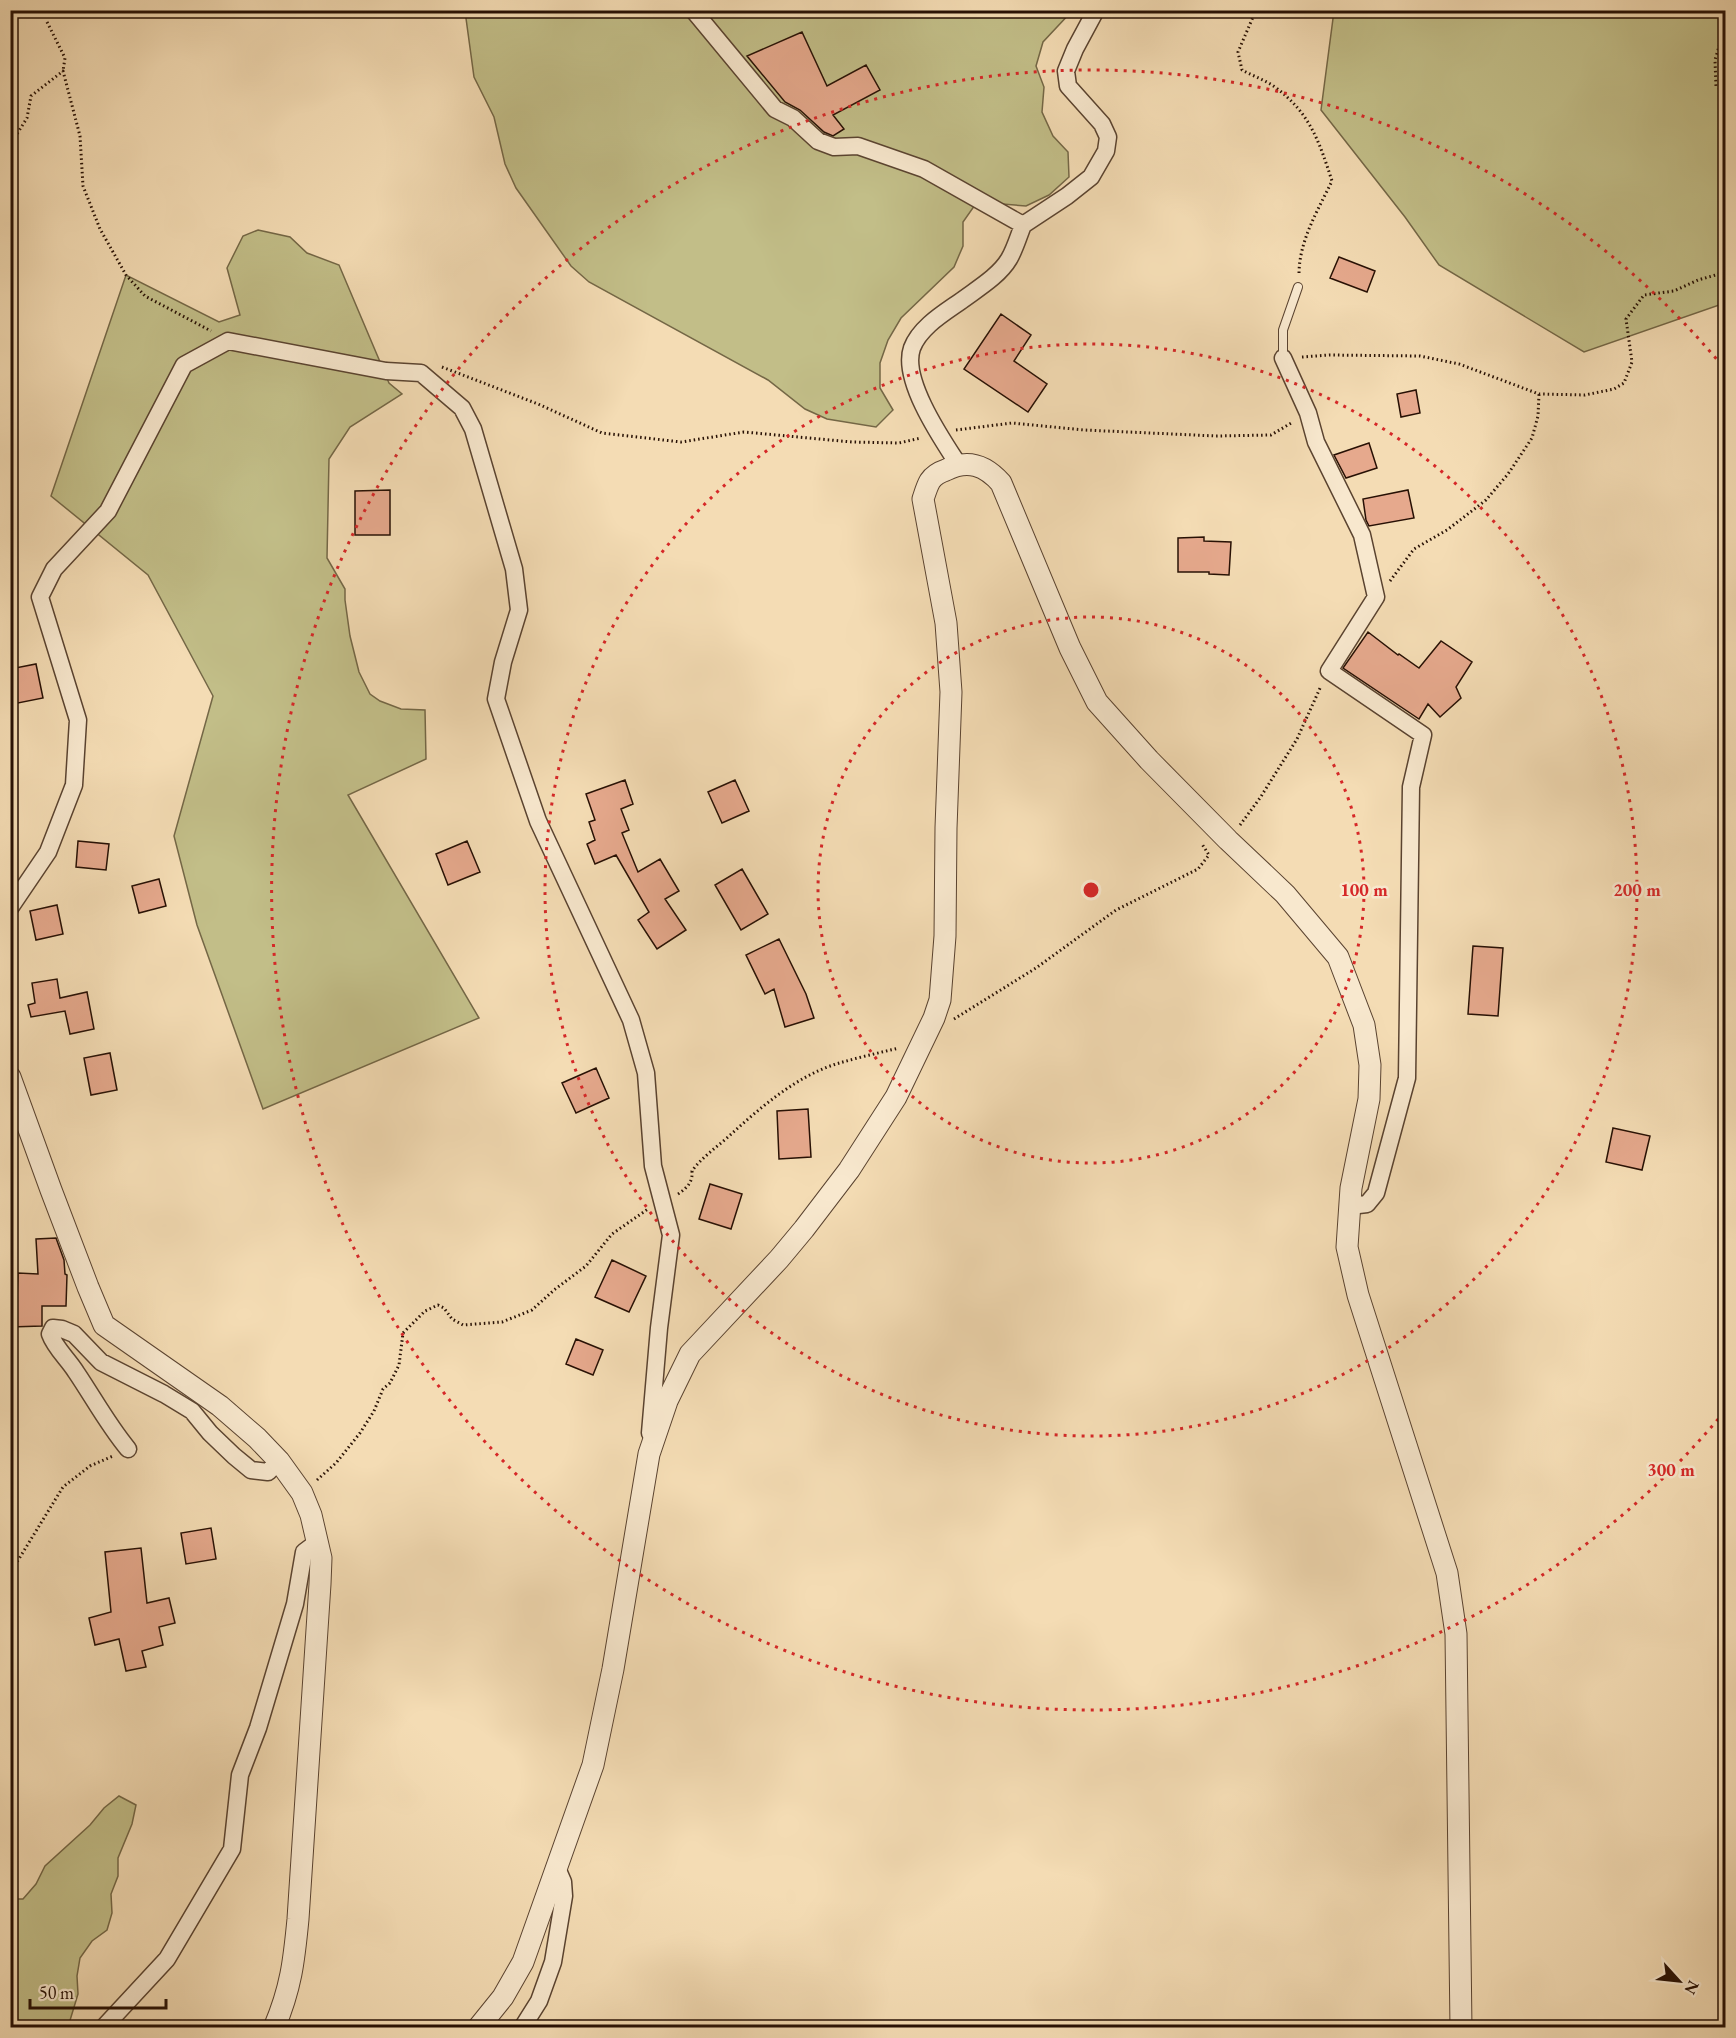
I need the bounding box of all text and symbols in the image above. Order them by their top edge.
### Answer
text: 100 m [1340,878,1388,901]
text: 200 m [1613,878,1661,901]
centre of rings [1081,880,1101,900]
text: 300 m [1647,1458,1695,1481]
north arrow [1649,1951,1709,2011]
scale bar [30,1972,166,2010]
text: N [1680,1977,1704,1998]
text: 50 m [39,1981,74,2004]

